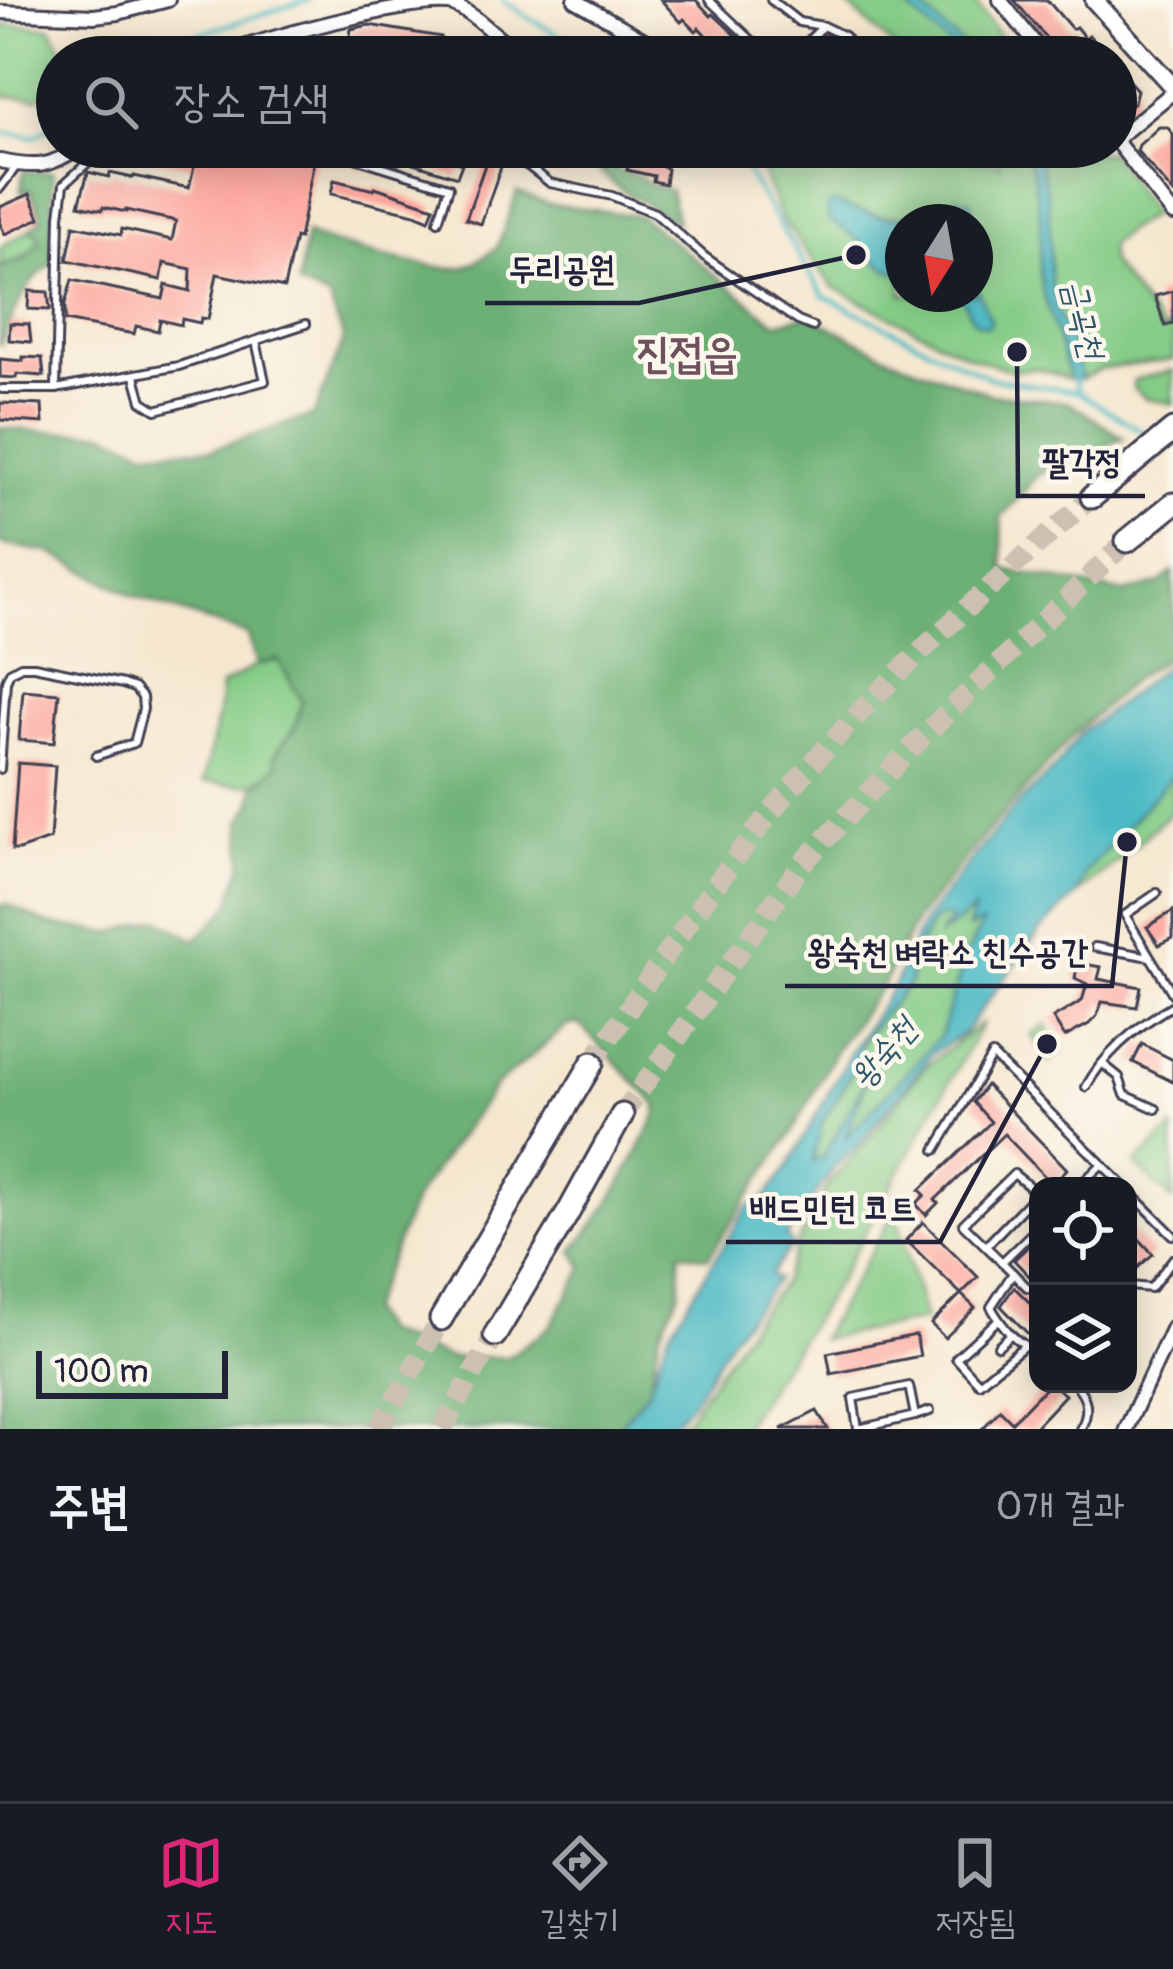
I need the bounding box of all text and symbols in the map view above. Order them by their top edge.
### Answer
search box [36,36,1137,168]
icon: search [78,69,144,135]
text: 장소 검색 [174,74,329,130]
north arrow [885,204,993,312]
callout: 두리공원 [485,234,639,303]
text: 두리공원 [509,249,615,290]
water label: 금곡천 [1053,275,1113,366]
district label: 진접읍 [636,328,738,380]
callout: 팔각정 [1018,427,1145,496]
text: 팔각정 [1042,442,1122,483]
callout: 왕숙천 벼락소 친수공간 [785,917,1112,986]
text: 왕숙천 벼락소 친수공간 [808,932,1088,973]
water label: 왕숙천 [842,1007,928,1097]
callout: 배드민턴 코트 [726,1173,940,1242]
map controls [1029,1177,1137,1393]
button: locate [1029,1177,1137,1285]
text: 배드민턴 코트 [750,1188,916,1229]
button: layers [1029,1285,1137,1393]
scale bar [36,1345,228,1398]
text: 100 m [54,1351,148,1392]
text: 주변 [48,1475,130,1539]
text: 0개 결과 [996,1482,1125,1531]
tab: 지도 [158,1830,224,1944]
tab: 길찾기 [540,1830,619,1944]
tab: 저장됨 [935,1830,1015,1944]

